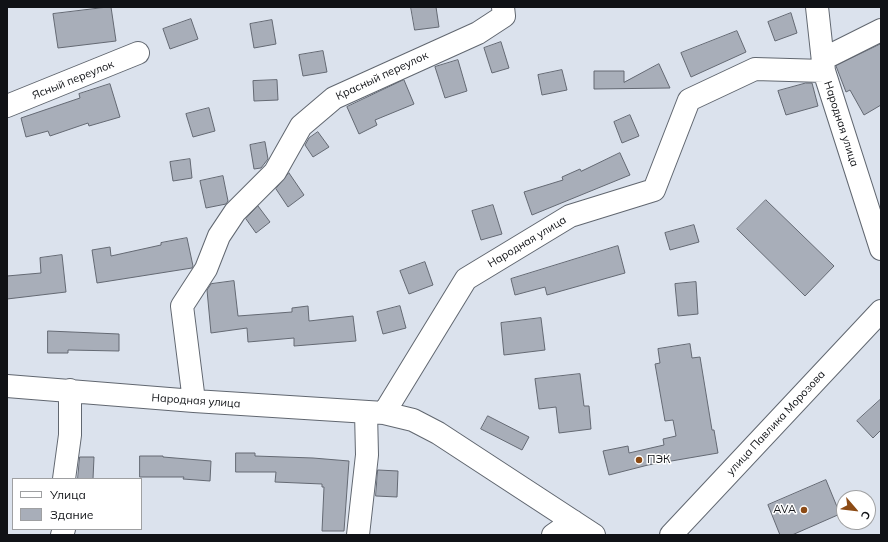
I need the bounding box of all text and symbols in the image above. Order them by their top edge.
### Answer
street label: Красный переулок [334,49,430,103]
street label: Ясный переулок [30,58,116,102]
street label: Народная улица [821,80,861,168]
street label: Народная улица [485,213,569,271]
street label: улица Павлика Морозова [724,368,828,478]
street label: Народная улица [151,391,241,411]
place label: ПЭК [647,453,670,467]
marker: ПЭК [634,455,644,465]
legend [12,478,142,530]
text: Улица [50,487,86,502]
north arrow [836,490,876,530]
place label: AVA [773,503,796,517]
marker: AVA [799,505,809,515]
text: Здание [50,507,93,522]
text: С [858,509,874,522]

